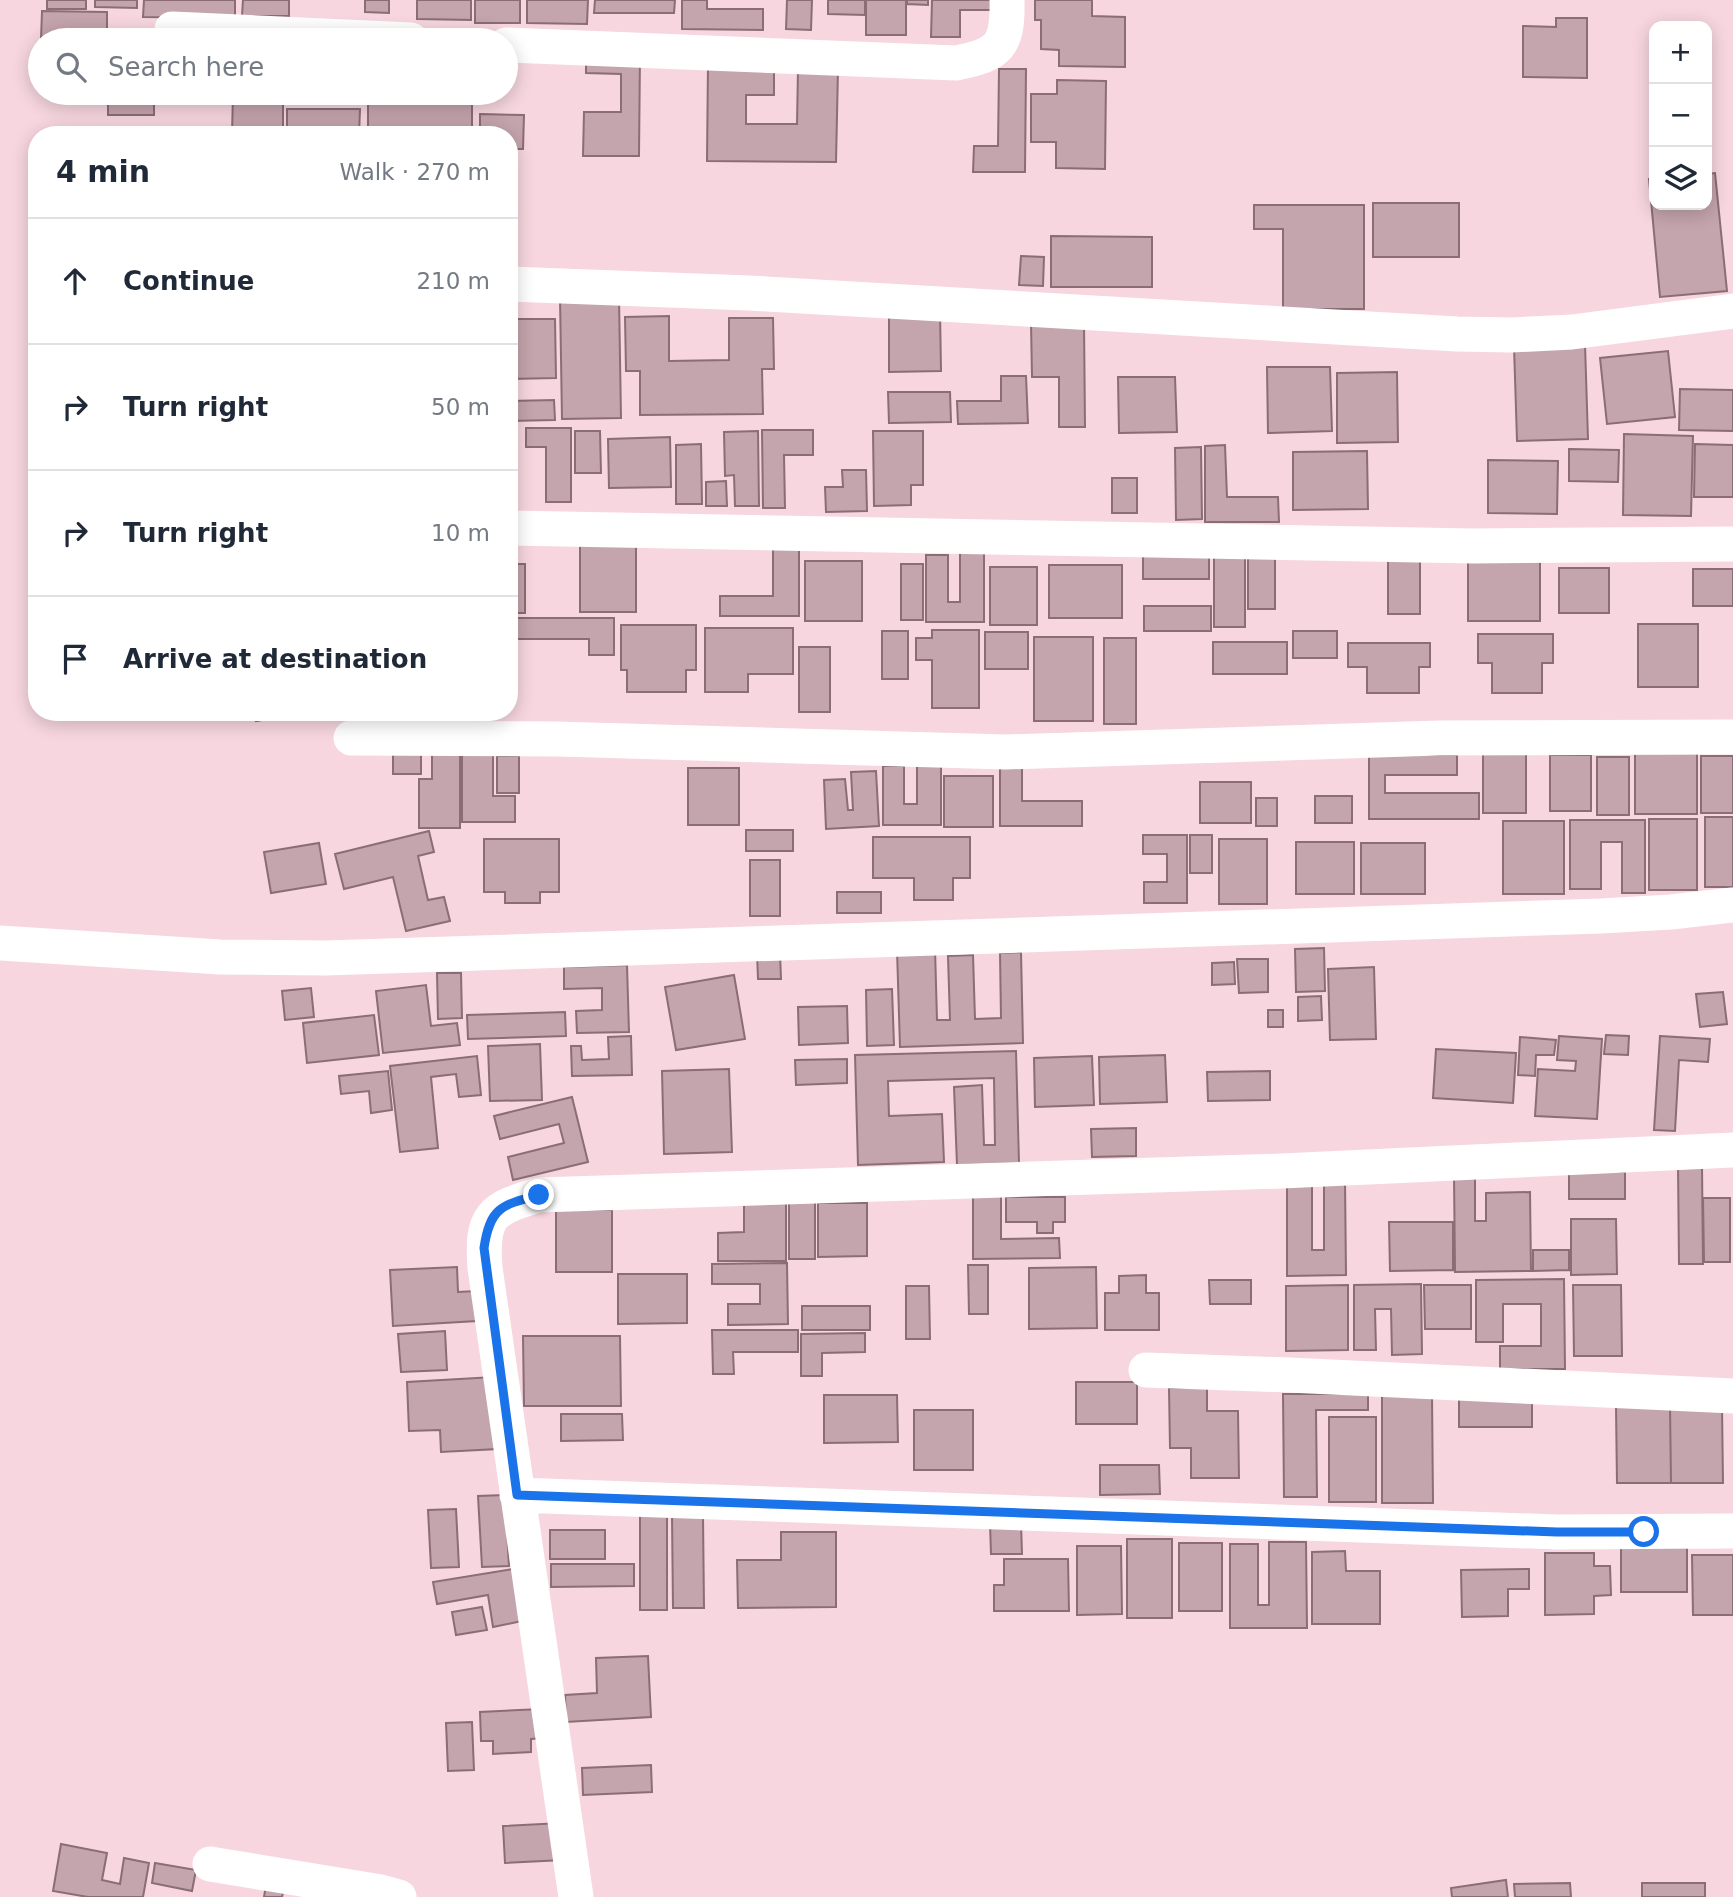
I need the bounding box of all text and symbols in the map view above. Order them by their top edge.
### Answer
map controls [1649,21,1712,210]
button: + [1649,21,1712,84]
search box [28,28,518,105]
icon: search [52,48,90,86]
text: Search here [108,52,264,82]
button: − [1649,84,1712,147]
button: layers [1649,147,1712,210]
text: 4 min [56,154,150,189]
text: Walk · 270 m [339,159,490,185]
icon: ahead [56,262,94,300]
text: Continue [123,266,254,296]
text: 210 m [416,268,490,294]
icon: right [56,388,94,426]
text: Turn right [123,392,268,422]
text: 50 m [431,394,490,420]
icon: right [56,514,94,552]
text: Turn right [123,518,268,548]
text: 10 m [431,520,490,546]
icon: arrive [56,640,94,678]
text: Arrive at destination [123,644,427,674]
route end [523,1179,554,1210]
route start [1628,1516,1659,1547]

